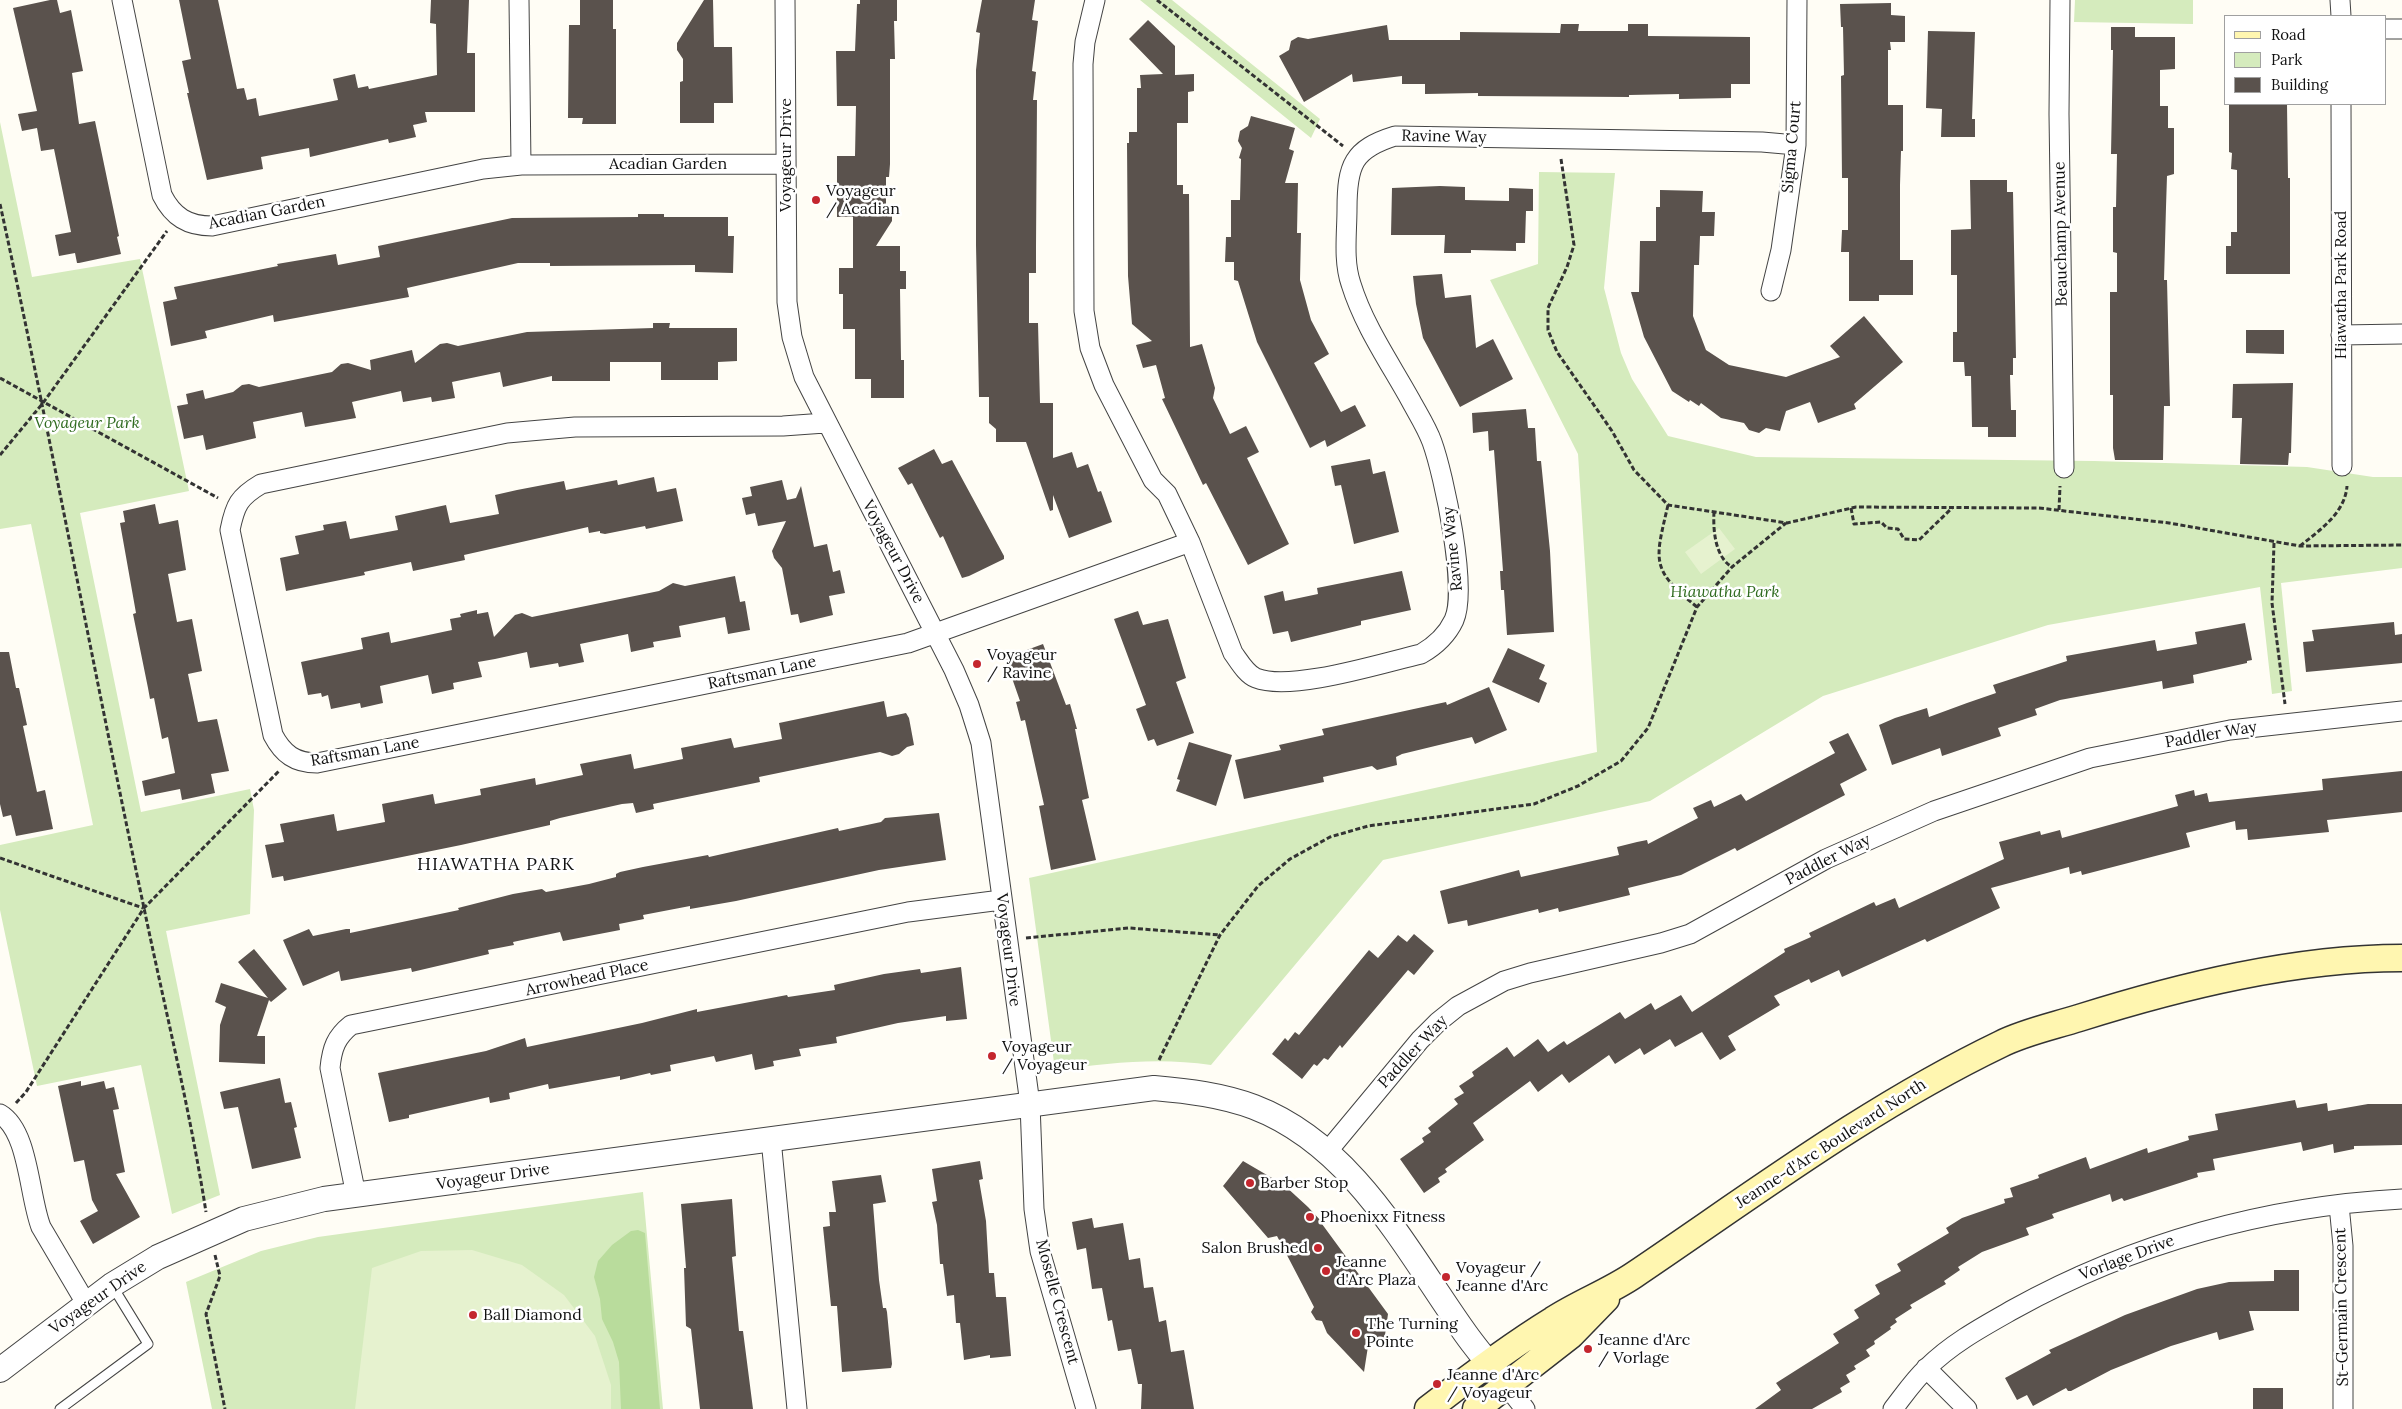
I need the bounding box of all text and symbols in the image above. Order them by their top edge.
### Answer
legend [2224,15,2387,105]
text: Road [2271,25,2306,44]
text: Park [2271,50,2302,69]
text: Building [2271,75,2328,94]
street label: Voyageur Drive [776,98,796,212]
street label: Sigma Court [1778,100,1806,194]
street label: Ravine Way [1401,127,1487,147]
street label: Acadian Garden [609,154,727,174]
street label: Beauchamp Avenue [2050,161,2072,307]
place label: Voyageur / Acadian [826,181,900,219]
street label: Acadian Garden [207,192,327,234]
marker: Voyageur / Acadian [810,194,822,206]
street label: Hiawatha Park Road [2331,211,2351,359]
park label: Voyageur Park [34,413,140,433]
street label: Voyageur Drive [858,497,928,607]
street label: Ravine Way [1439,506,1467,592]
park label: Hiawatha Park [1670,582,1780,602]
place label: Voyageur / Ravine [987,645,1057,683]
street label: Raftsman Lane [706,652,818,694]
marker: Voyageur / Ravine [971,658,983,670]
street label: Paddler Way [2164,717,2258,753]
street label: Raftsman Lane [309,733,421,771]
street label: Paddler Way [1782,830,1874,890]
district label: HIAWATHA PARK [415,854,577,876]
street label: Voyageur Drive [992,892,1024,1008]
street label: Arrowhead Place [524,956,650,1000]
street label: Paddler Way [1374,1011,1452,1093]
place label: Voyageur / Voyageur [1002,1037,1087,1075]
marker: Voyageur / Voyageur [986,1050,998,1062]
street label: Jeanne-d'Arc Boulevard North [1732,1075,1930,1213]
street label: Voyageur Drive [435,1160,551,1194]
place label: Barber Stop [1260,1173,1348,1193]
marker: Barber Stop [1244,1177,1256,1189]
place label: Phoenixx Fitness [1320,1207,1445,1227]
marker: Phoenixx Fitness [1304,1211,1316,1223]
street label: St-Germain Crescent [2331,1227,2353,1387]
street label: Vorlage Drive [2077,1231,2177,1285]
street label: Moselle Crescent [1031,1237,1083,1367]
place label: Salon Brushed [1202,1238,1308,1258]
marker: Salon Brushed [1312,1242,1324,1254]
place label: Jeanne d'Arc Plaza [1336,1252,1416,1290]
street label: Voyageur Drive [46,1257,150,1339]
place label: Voyageur / Jeanne d'Arc [1456,1258,1548,1296]
marker: Jeanne d'Arc Plaza [1320,1265,1332,1277]
marker: Voyageur / Jeanne d'Arc [1440,1271,1452,1283]
place label: Ball Diamond [483,1305,582,1325]
marker: Ball Diamond [467,1309,479,1321]
place label: The Turning Pointe [1366,1314,1458,1352]
marker: The Turning Pointe [1350,1327,1362,1339]
place label: Jeanne d'Arc / Vorlage [1598,1330,1690,1368]
marker: Jeanne d'Arc / Vorlage [1582,1343,1594,1355]
place label: Jeanne d'Arc / Voyageur [1447,1365,1539,1403]
marker: Jeanne d'Arc / Voyageur [1431,1378,1443,1390]

